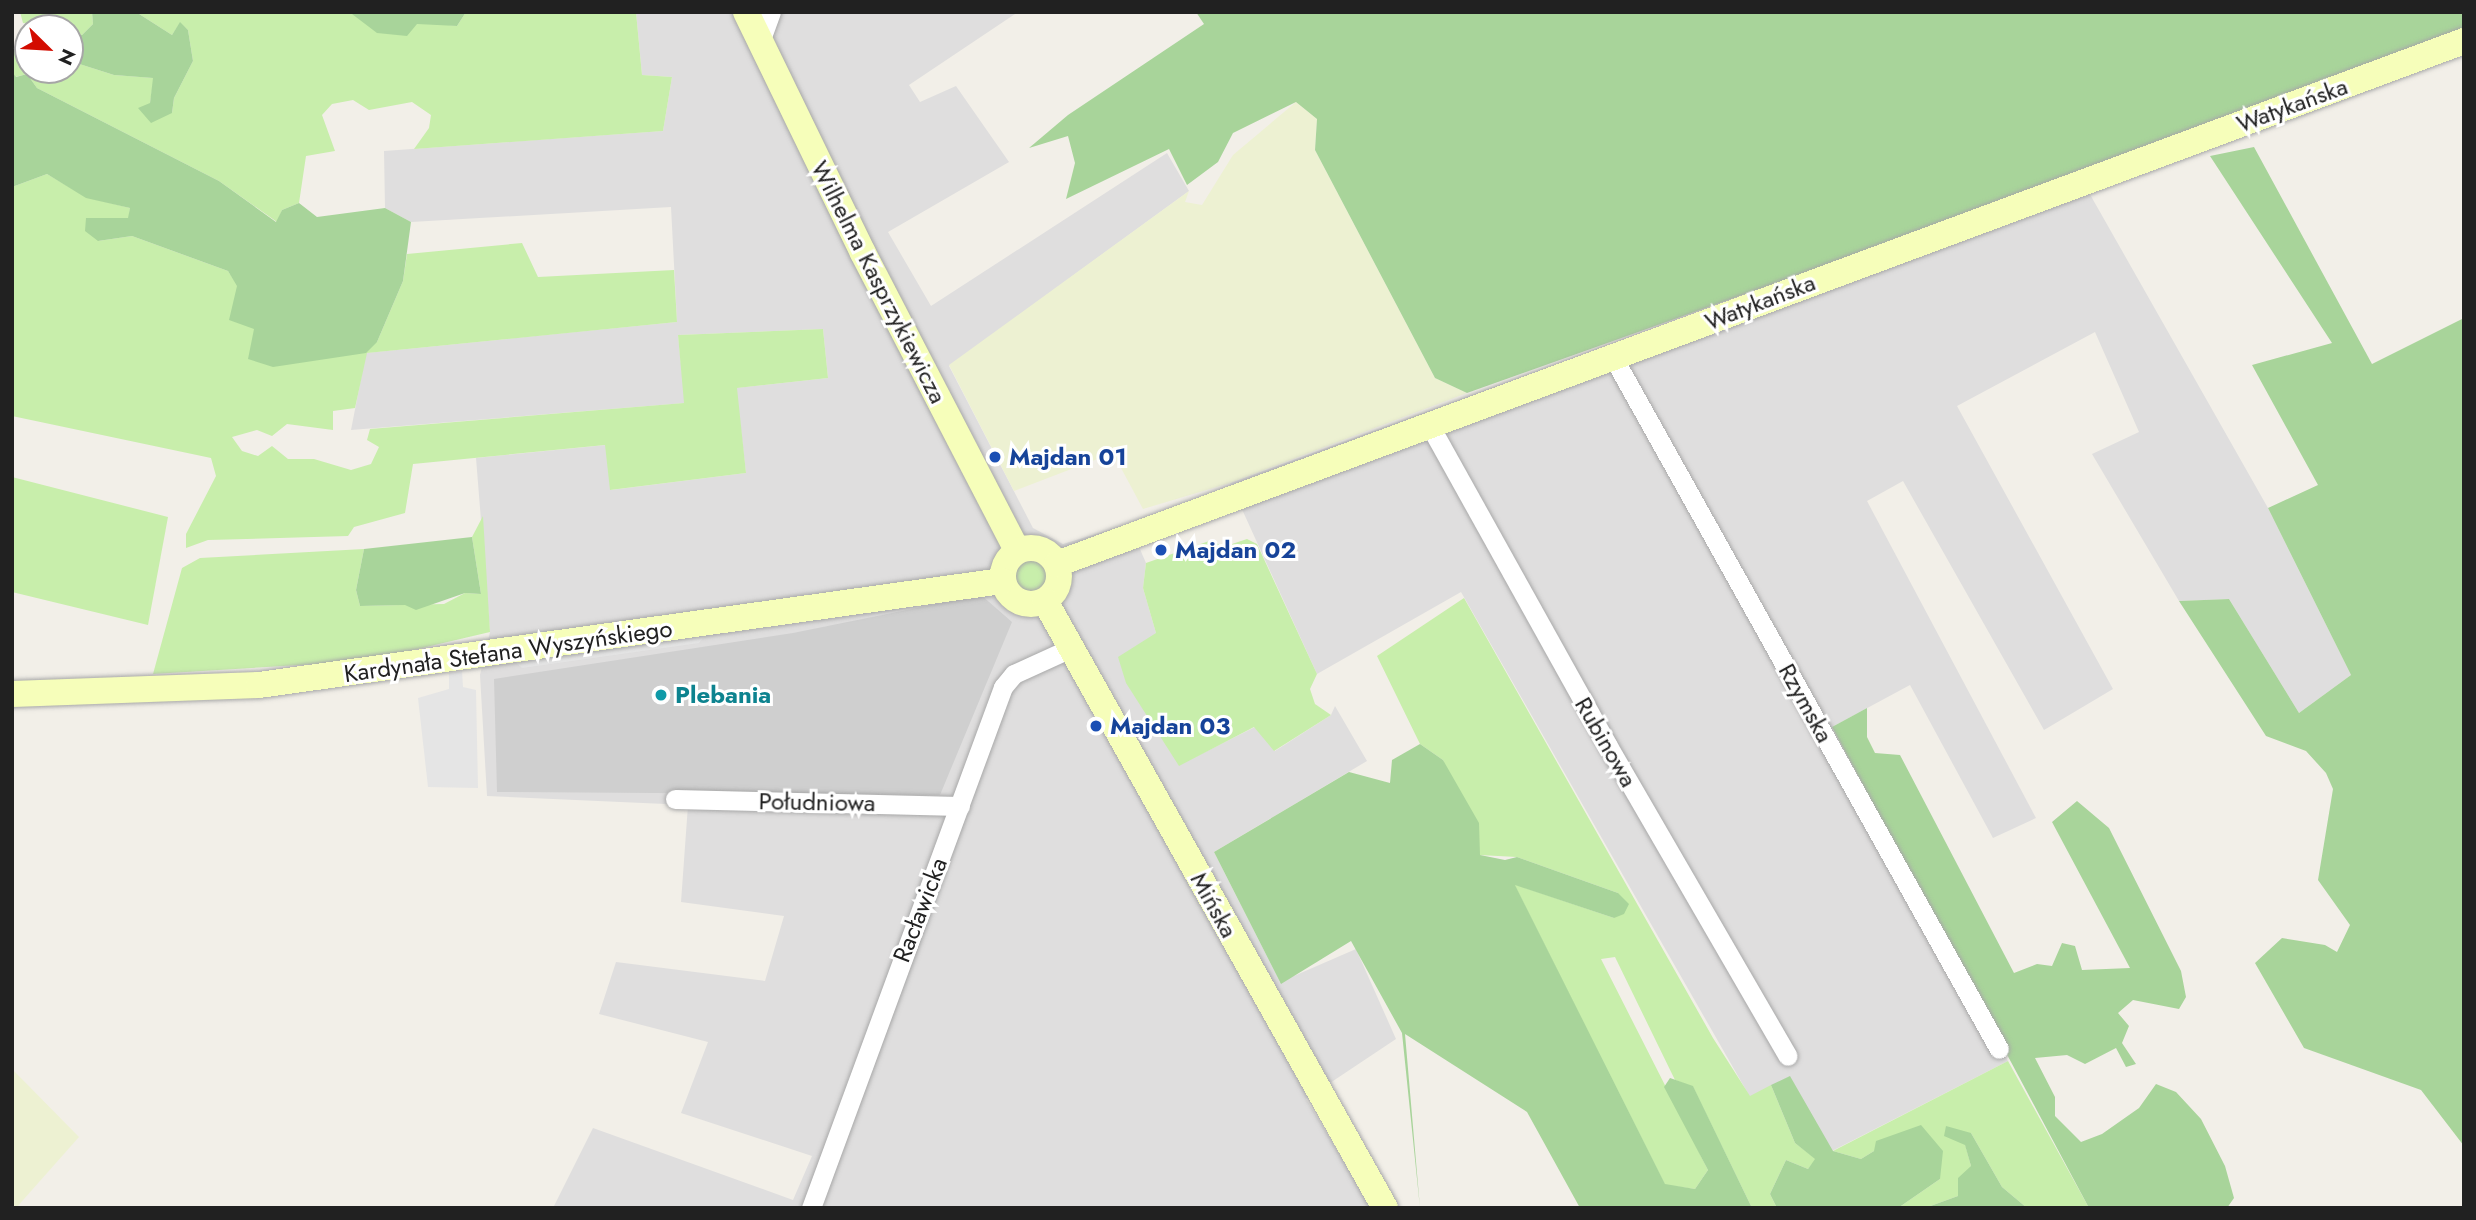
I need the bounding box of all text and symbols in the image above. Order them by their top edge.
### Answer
north arrow [14,14,84,84]
text: N [51,45,82,69]
street label: Watykańska [2233,72,2351,138]
street label: Wilhelma Kasprzykiewicza [805,156,953,408]
street label: Watykańska [1701,268,1819,336]
place label: Majdan 01 [1009,443,1127,471]
marker: Majdan 01 [987,449,1003,465]
place label: Majdan 02 [1175,536,1296,564]
marker: Majdan 02 [1153,542,1169,558]
street label: Kardynała Stefana Wyszyńskiego [342,614,674,688]
street label: Rzymska [1773,658,1839,748]
place label: Plebania [675,681,771,709]
marker: Plebania [653,687,669,703]
street label: Rubinowa [1569,692,1643,792]
place label: Majdan 03 [1110,712,1230,740]
marker: Majdan 03 [1088,718,1104,734]
street label: Południowa [758,787,876,817]
street label: Racławicka [887,854,953,966]
street label: Mińska [1184,867,1244,943]

